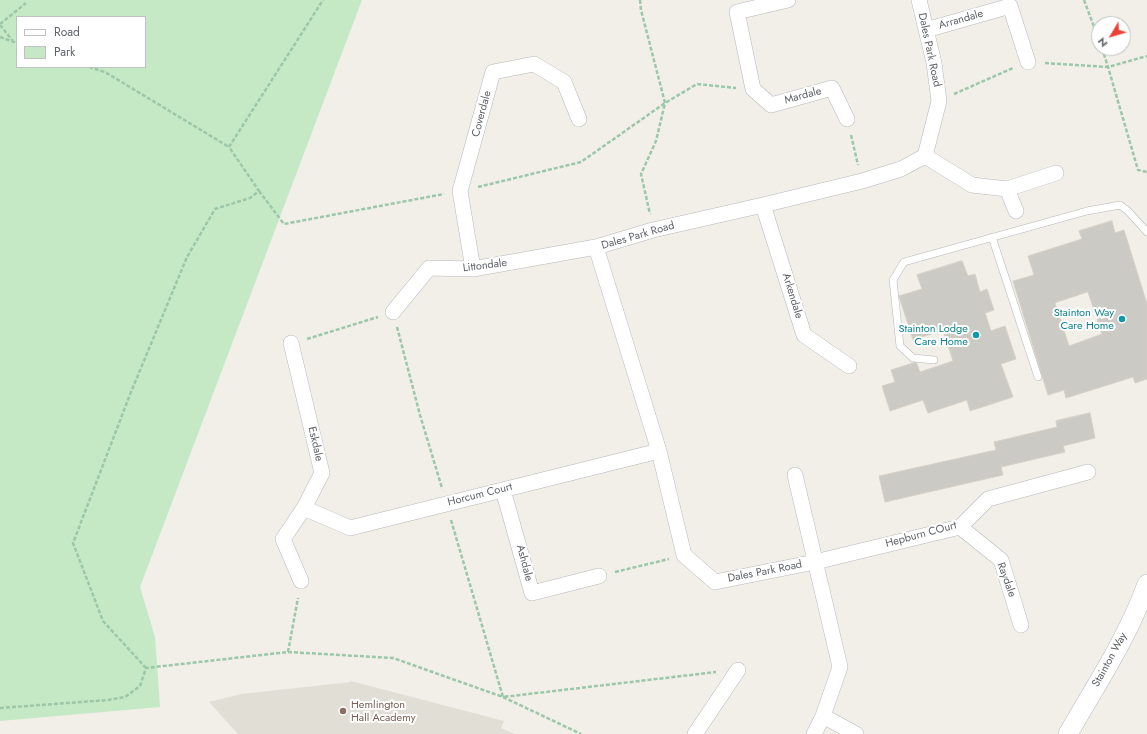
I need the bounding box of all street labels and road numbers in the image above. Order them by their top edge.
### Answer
street label: Arrandale [937,7,985,33]
street label: Dales Park Road [915,12,943,88]
street label: Mardale [783,85,823,107]
street label: Coverdale [470,89,494,139]
street label: Dales Park Road [600,219,676,253]
street label: Littondale [462,257,508,275]
street label: Arkendale [779,272,805,320]
street label: Eskdale [305,425,325,463]
street label: Horcum Court [446,481,514,509]
street label: Hepburn COurt [884,519,958,551]
street label: Ashdale [513,543,535,583]
street label: Dales Park Road [727,558,803,586]
street label: Raydale [994,561,1018,599]
street label: Stainton Way [1090,630,1130,690]

